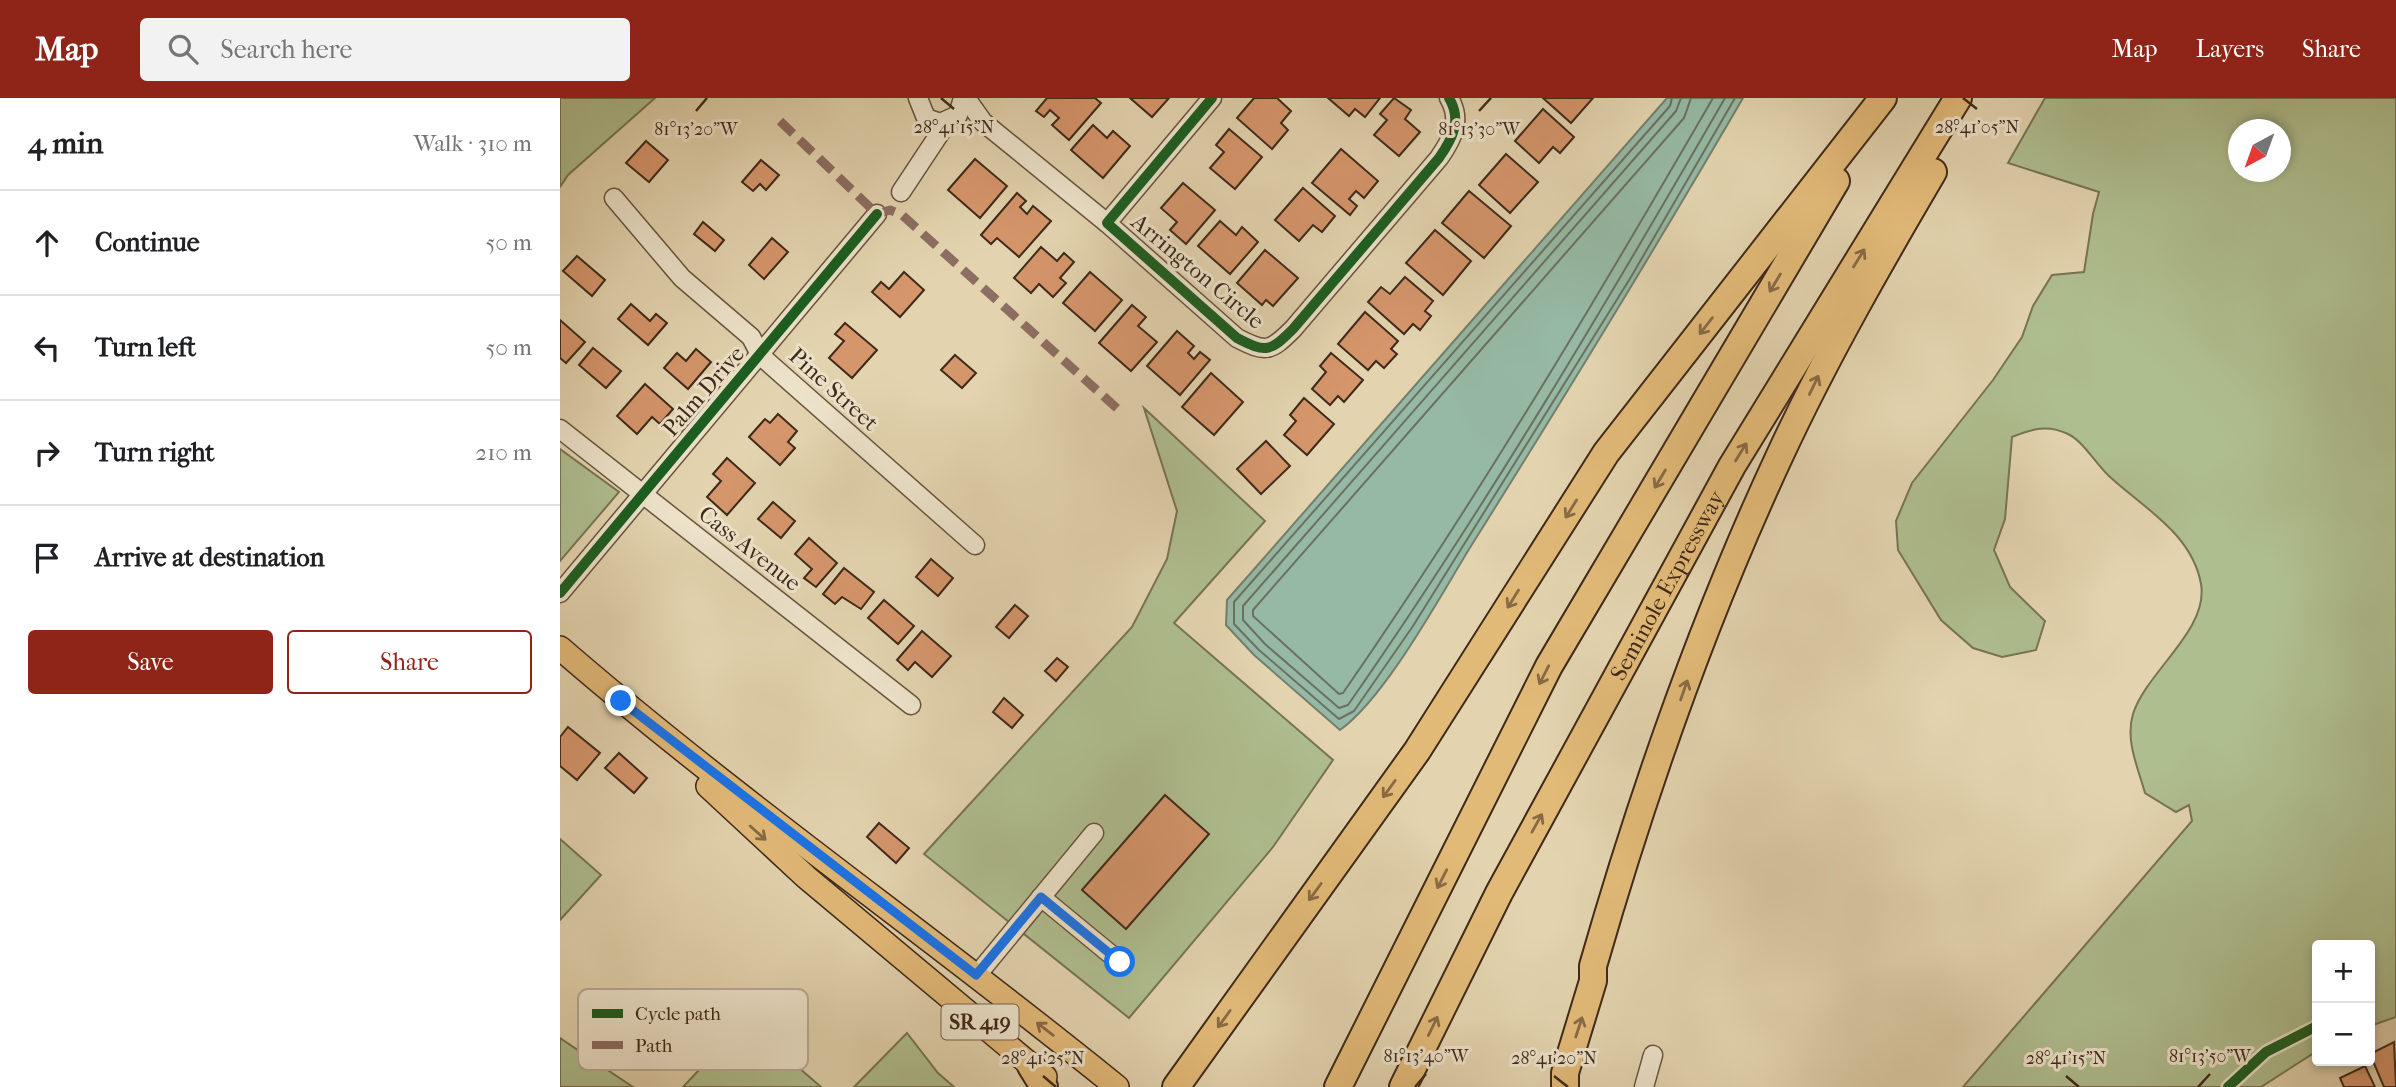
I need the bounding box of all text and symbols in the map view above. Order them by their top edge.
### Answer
search box [140,18,630,81]
text: Map [35,30,98,69]
icon: search [164,30,202,68]
text: Search here [220,34,352,65]
text: Map [2112,35,2158,63]
text: Layers [2196,35,2264,63]
text: Share [2302,35,2361,63]
text: 28°41'15"N [914,117,995,138]
text: 28°41'05"N [1935,117,2019,138]
text: 81°13'20"W [654,119,739,140]
text: 81°13'30"W [1438,119,1521,140]
north arrow [2228,119,2291,182]
text: 4 min [28,126,103,161]
text: Walk · 310 m [413,130,532,157]
street label: Arrington Circle [1125,207,1269,335]
icon: ahead [28,224,66,262]
text: Continue [95,227,200,258]
text: 50 m [485,229,532,256]
one-way arrow [1852,249,1867,268]
one-way arrow [1768,273,1782,293]
one-way arrow [1698,316,1713,334]
icon: left [28,329,66,367]
text: Turn left [95,332,196,363]
text: 50 m [485,334,532,361]
street label: Palm Drive [657,341,750,442]
street label: Pine Street [783,342,884,437]
one-way arrow [1808,375,1822,396]
icon: right [28,434,66,472]
text: Turn right [95,437,215,468]
text: 210 m [475,439,532,466]
one-way arrow [1733,443,1748,462]
one-way arrow [1652,469,1666,489]
street label: Seminole Expressway [1605,485,1730,685]
one-way arrow [1563,498,1577,518]
street label: Cass Avenue [693,500,806,597]
icon: arrive [28,539,66,577]
text: Arrive at destination [95,542,325,573]
one-way arrow [1506,589,1521,608]
button: Save [28,630,273,694]
button: Share [287,630,532,694]
one-way arrow [1537,664,1551,685]
one-way arrow [1679,679,1691,701]
route end [605,685,636,716]
one-way arrow [1382,779,1396,798]
one-way arrow [1531,813,1544,834]
one-way arrow [749,825,766,842]
one-way arrow [1435,868,1449,888]
one-way arrow [1308,883,1323,902]
map controls [2312,940,2375,1066]
button: + [2312,940,2375,1003]
route start [1104,946,1135,977]
legend [578,989,808,1070]
text: Cycle path [635,1003,721,1025]
button: − [2312,1003,2375,1066]
road number: SR 419 [942,1004,1018,1040]
one-way arrow [1217,1009,1231,1028]
one-way arrow [1427,1016,1441,1037]
one-way arrow [1574,1017,1586,1039]
one-way arrow [1036,1021,1054,1036]
text: Path [635,1035,673,1057]
text: 81°13'40"W [1384,1046,1470,1067]
text: 81°13'50"W [2169,1046,2252,1067]
text: 28°41'25"N [1001,1048,1085,1069]
text: 28°41'20"N [1511,1048,1597,1069]
text: 28°41'15"N [2026,1048,2107,1069]

